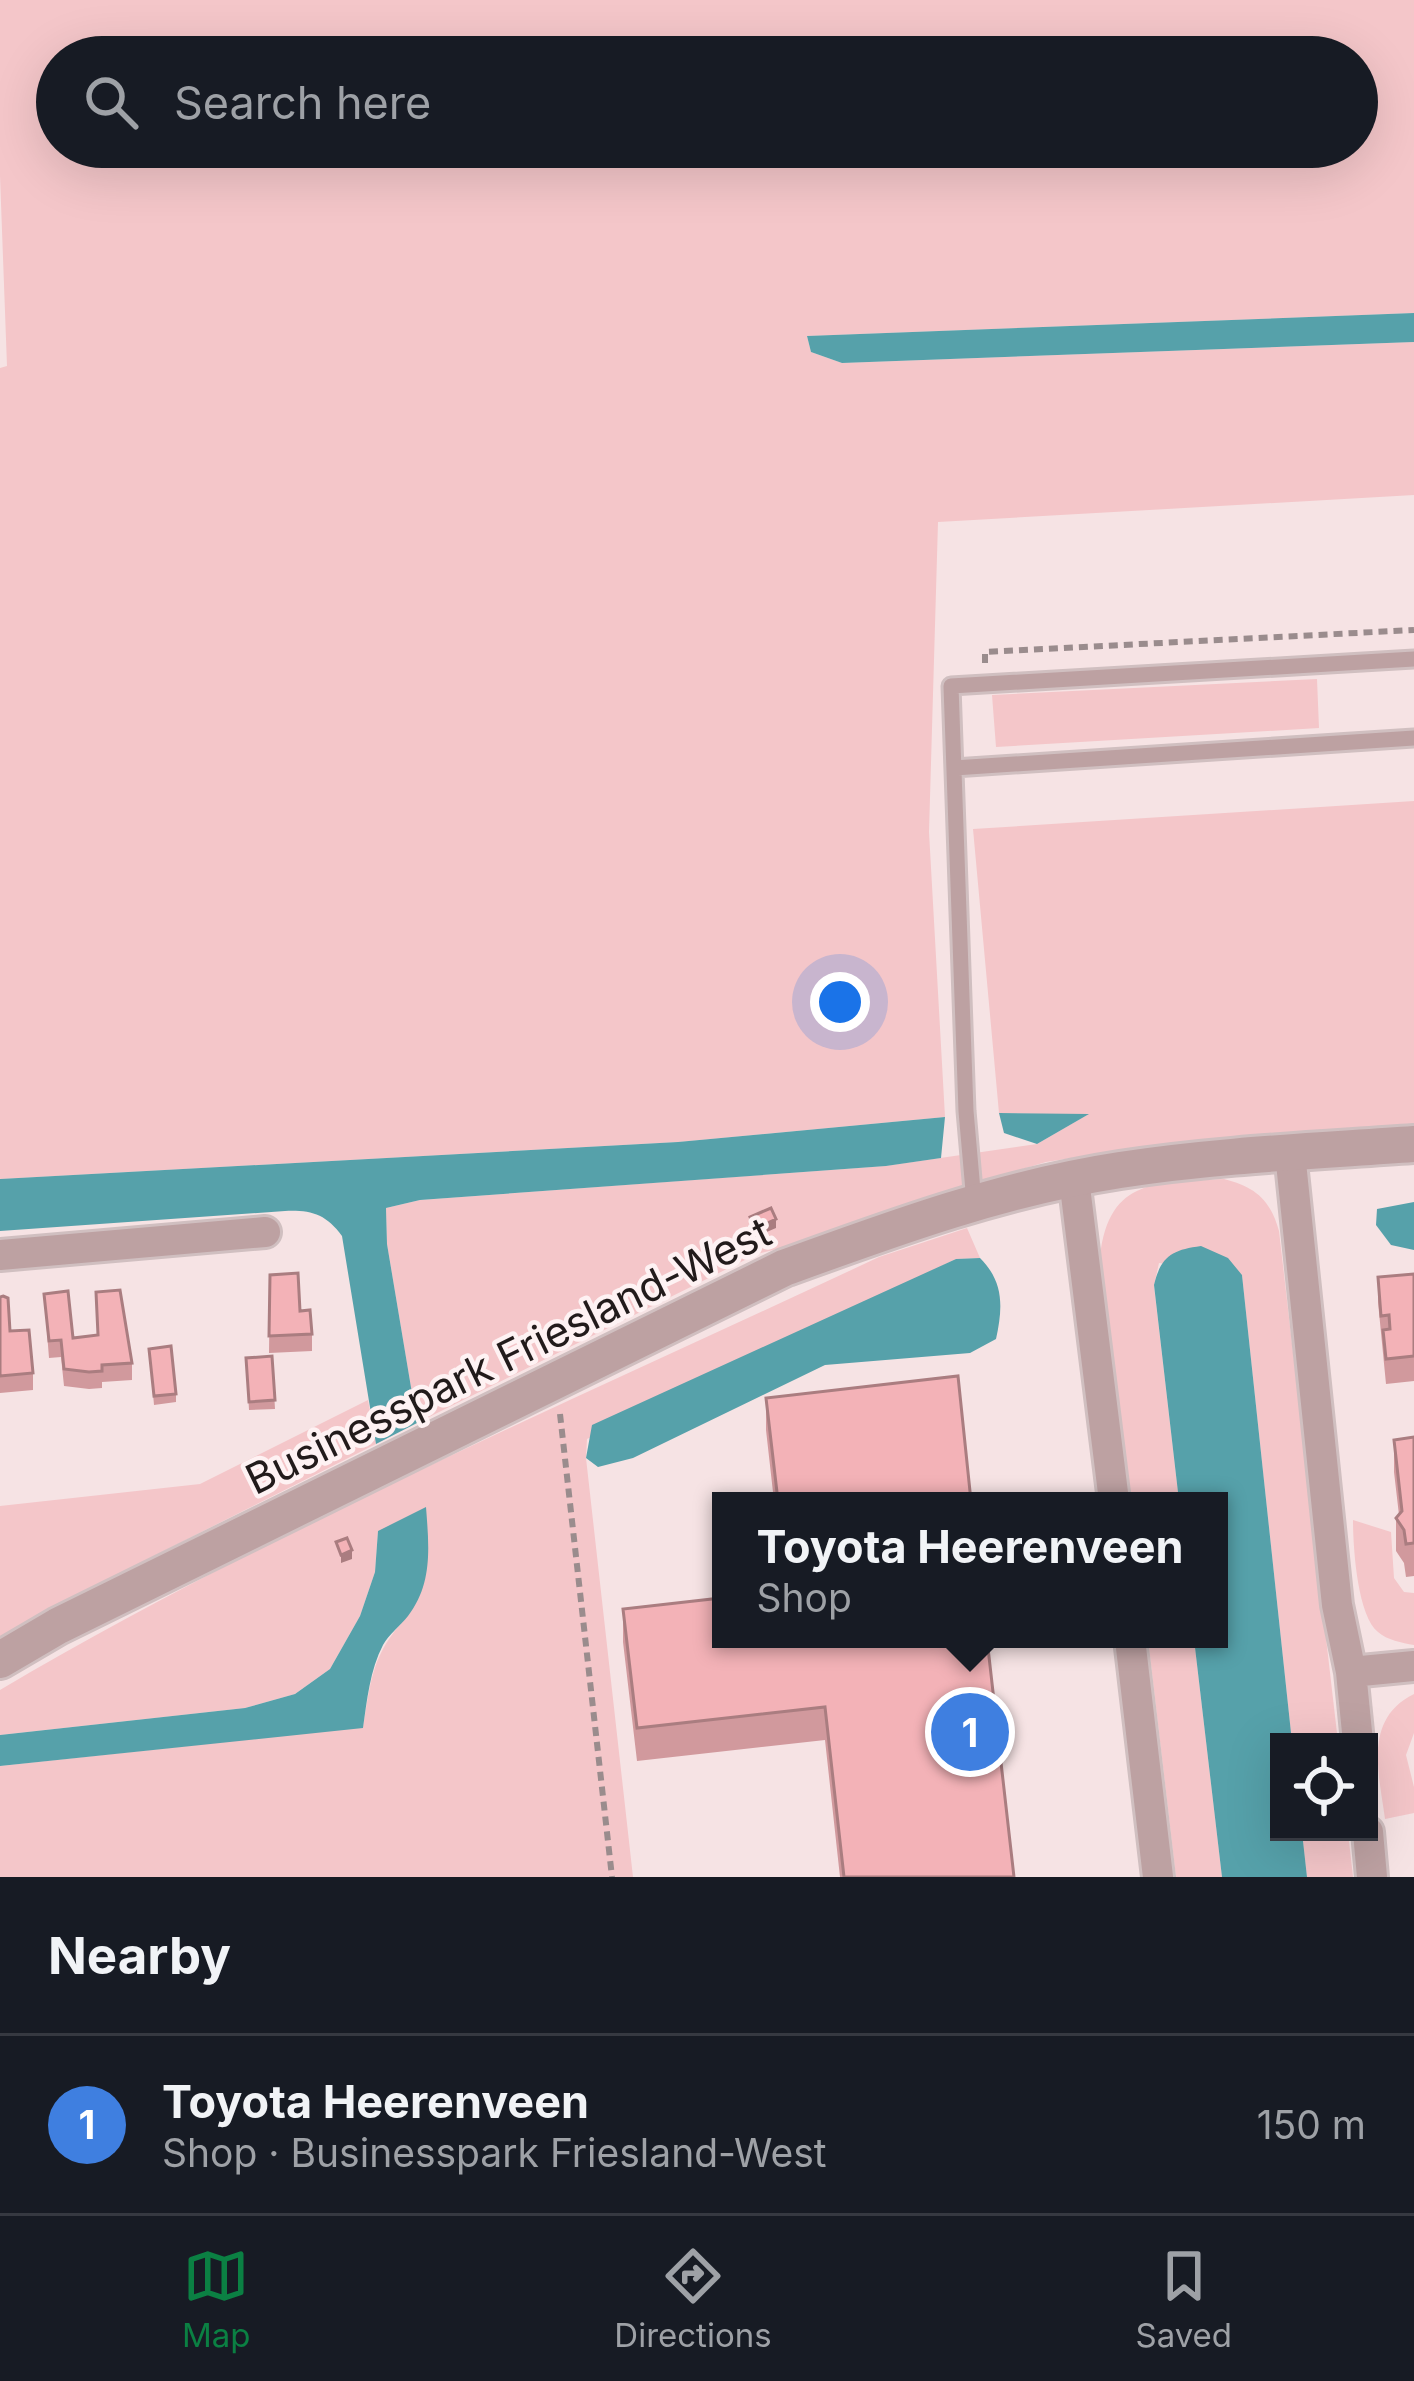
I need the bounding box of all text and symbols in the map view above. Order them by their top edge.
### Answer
search box [36,36,1378,168]
icon: search [78,69,144,135]
text: Search here [174,75,431,130]
your location [810,972,870,1032]
street label: Businesspark Friesland-West [237,1206,779,1504]
popup [712,1492,1228,1648]
text: Toyota Heerenveen [757,1519,1183,1574]
text: Shop [757,1574,852,1621]
pin: 1 [931,1687,1009,1777]
map controls [1270,1733,1378,1841]
button: locate [1270,1733,1378,1841]
text: Nearby [48,1925,231,1986]
text: Toyota Heerenveen [162,2074,589,2129]
text: 1 [79,2101,95,2148]
text: 150 m [1257,2101,1366,2148]
text: Shop · Businesspark Friesland-West [162,2129,827,2176]
tab: Map [182,2243,250,2355]
tab: Directions [614,2243,772,2355]
tab: Saved [1135,2243,1232,2355]

